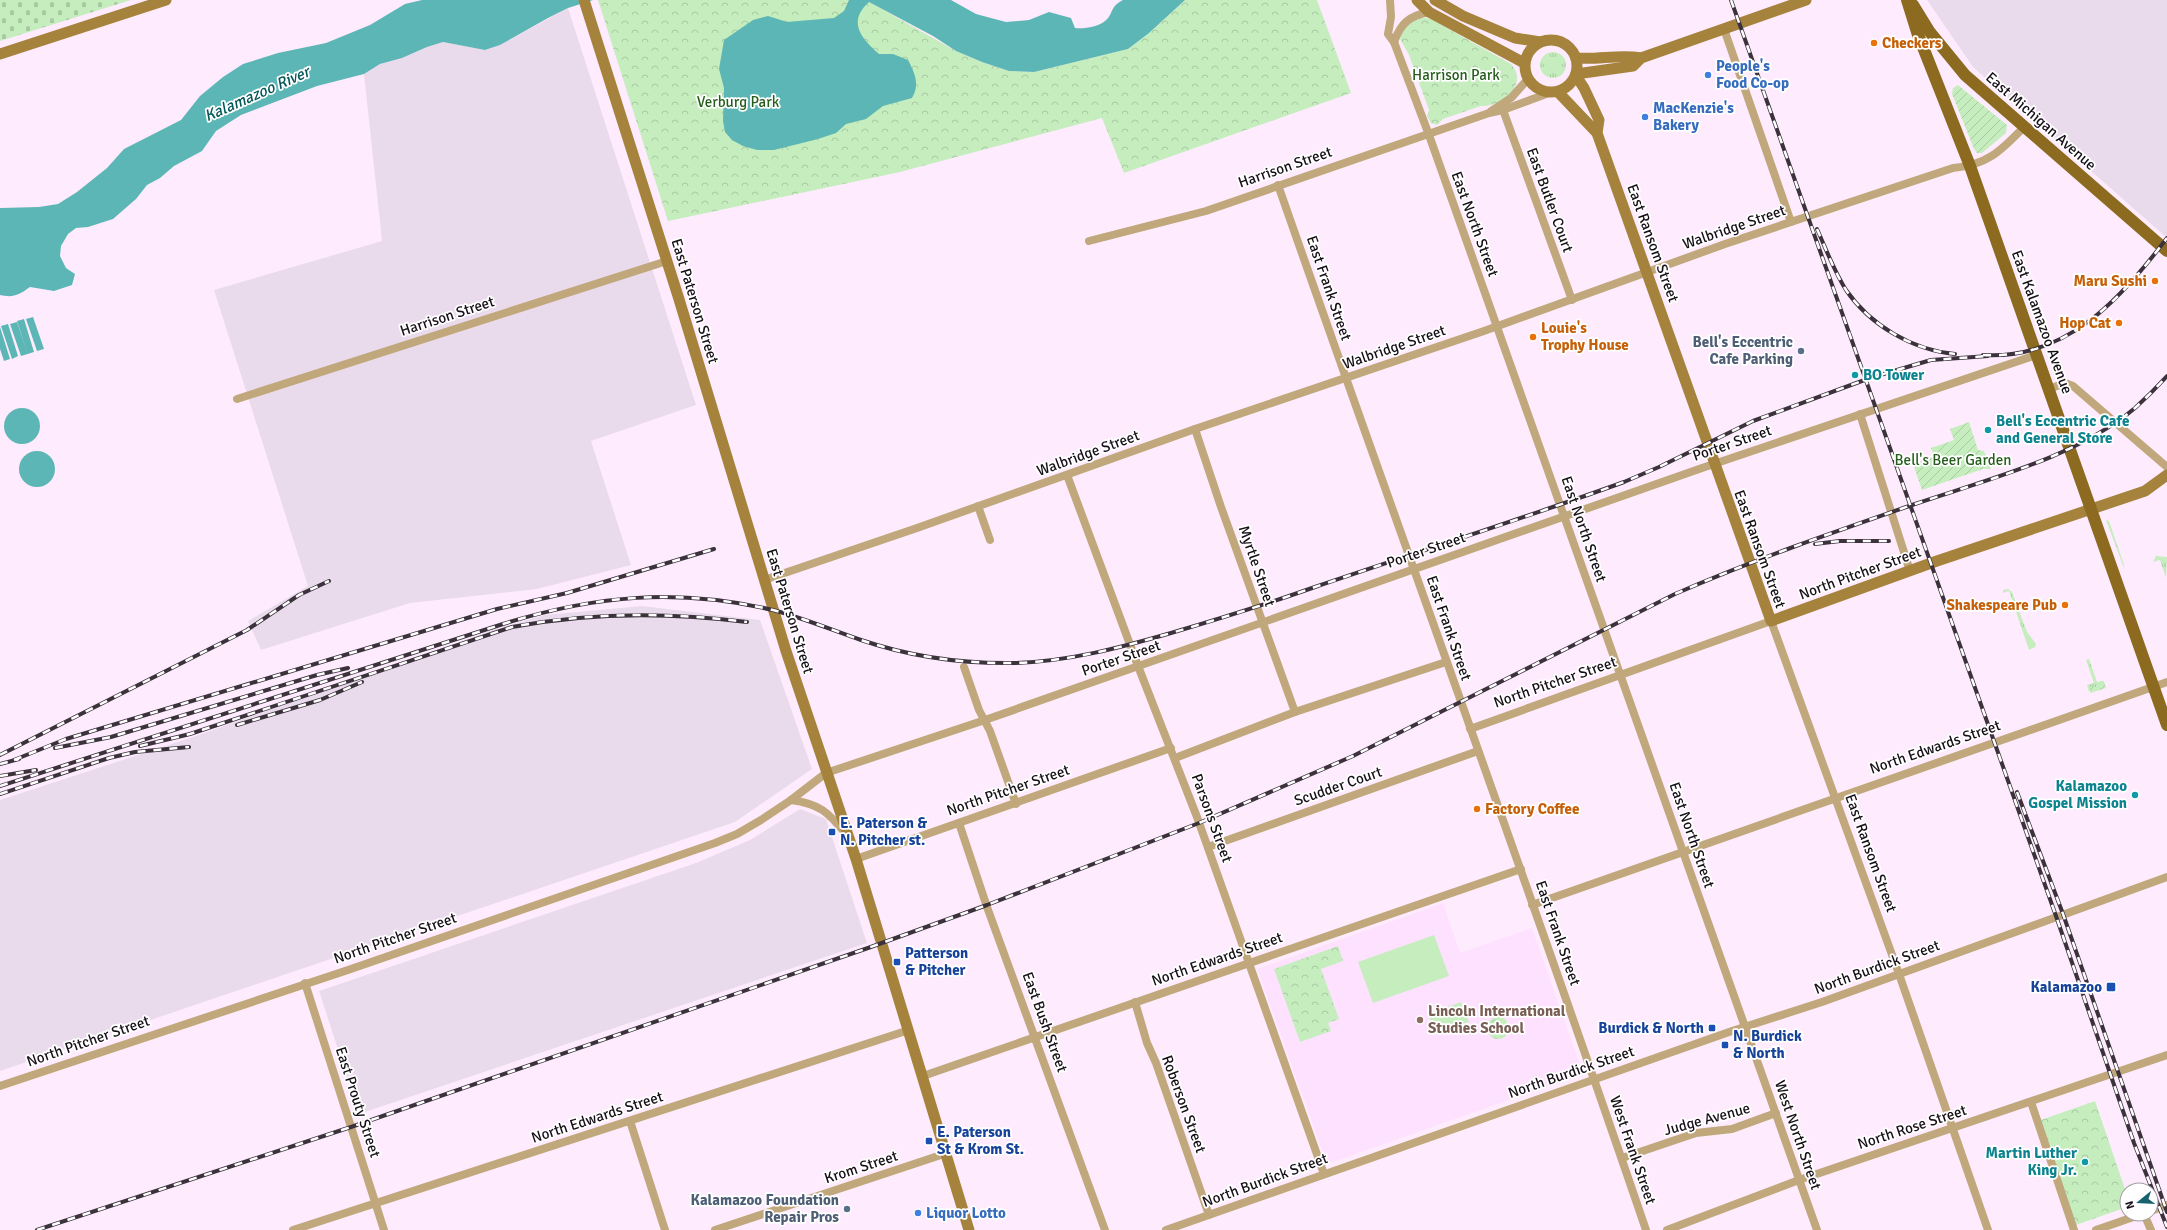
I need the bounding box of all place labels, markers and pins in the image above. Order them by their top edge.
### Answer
place label: Checkers [1882,34,1942,52]
marker: Checkers [1869,38,1879,48]
place label: People's Food Co-op [1716,57,1789,92]
marker: People's Food Co-op [1703,70,1713,80]
place label: MacKenzie's Bakery [1653,99,1734,134]
marker: MacKenzie's Bakery [1640,112,1650,122]
place label: Maru Sushi [2073,272,2147,290]
marker: Maru Sushi [2150,276,2160,286]
place label: Hop Cat [2059,314,2111,332]
marker: Hop Cat [2114,318,2124,328]
place label: Louie's Trophy House [1541,319,1629,354]
marker: Louie's Trophy House [1528,332,1538,342]
place label: Bell's Eccentric Cafe Parking [1693,333,1793,368]
marker: Bell's Eccentric Cafe Parking [1796,346,1806,356]
place label: BO Tower [1863,366,1924,384]
marker: BO Tower [1850,370,1860,380]
place label: Bell's Eccentric Cafe and General Store [1996,412,2129,447]
marker: Bell's Eccentric Cafe and General Store [1983,425,1993,435]
place label: Shakespeare Pub [1946,596,2057,614]
marker: Shakespeare Pub [2060,600,2070,610]
place label: Kalamazoo Gospel Mission [2028,777,2127,812]
marker: Kalamazoo Gospel Mission [2130,790,2140,800]
place label: Factory Coffee [1485,800,1579,818]
marker: Factory Coffee [1472,804,1482,814]
place label: E. Paterson & N. Pitcher st. [840,814,927,849]
marker: E. Paterson & N. Pitcher st. [827,827,837,837]
place label: Patterson & Pitcher [905,944,968,979]
marker: Patterson & Pitcher [892,957,902,967]
place label: Kalamazoo [2030,978,2102,996]
marker: Kalamazoo [2105,981,2117,993]
place label: Lincoln International Studies School [1428,1002,1566,1037]
marker: Lincoln International Studies School [1415,1015,1425,1025]
place label: Burdick & North [1598,1019,1704,1037]
marker: Burdick & North [1707,1023,1717,1033]
place label: N. Burdick & North [1733,1027,1802,1062]
marker: N. Burdick & North [1720,1040,1730,1050]
place label: E. Paterson St & Krom St. [937,1123,1024,1158]
marker: E. Paterson St & Krom St. [924,1136,934,1146]
place label: Martin Luther King Jr. [1986,1144,2077,1179]
marker: Martin Luther King Jr. [2080,1157,2090,1167]
place label: Kalamazoo Foundation Repair Pros [691,1191,839,1226]
marker: Kalamazoo Foundation Repair Pros [842,1204,852,1214]
place label: Liquor Lotto [926,1204,1006,1222]
marker: Liquor Lotto [913,1208,923,1218]

